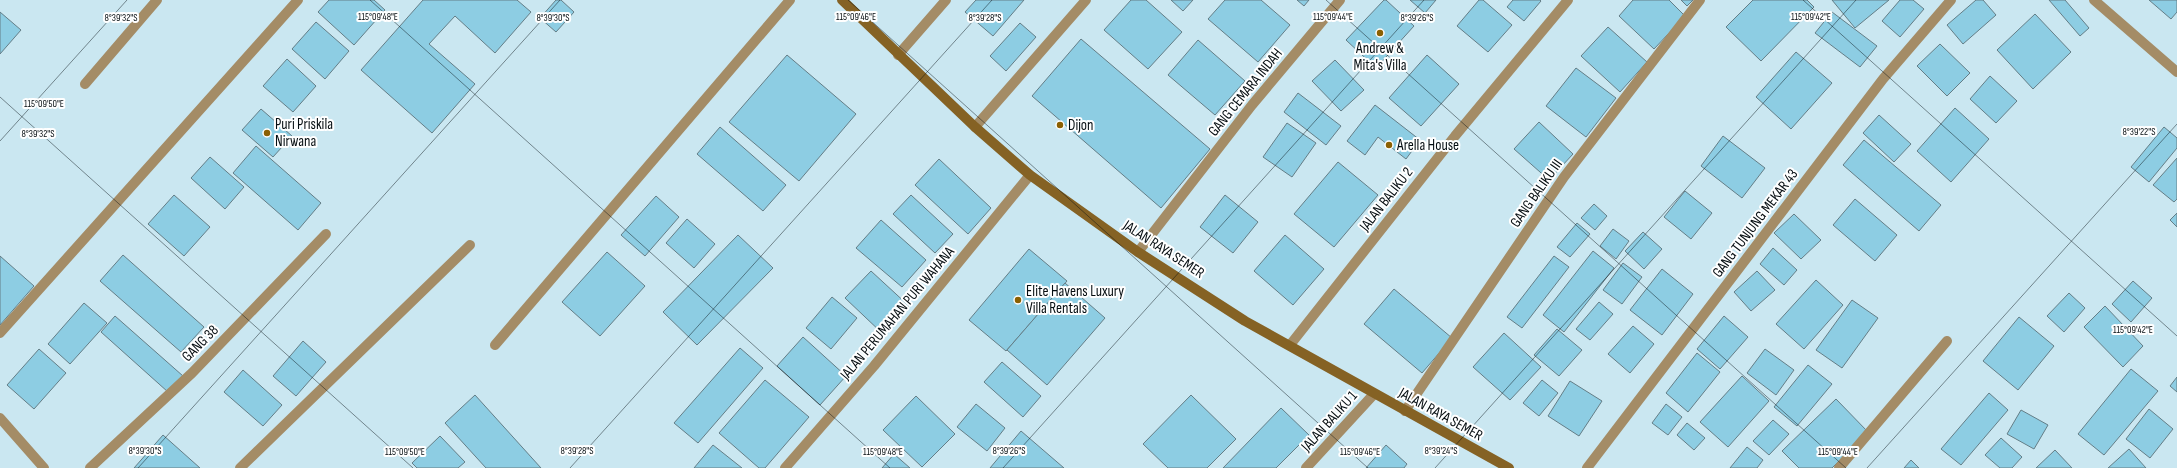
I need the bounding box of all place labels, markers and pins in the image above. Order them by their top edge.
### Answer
marker: Andrew & Mita's Villa [1375,28,1385,38]
place label: Andrew & Mita's Villa [1354,39,1407,75]
place label: Puri Priskila Nirwana [275,115,333,151]
place label: Dijon [1068,116,1094,135]
marker: Dijon [1055,120,1065,130]
marker: Puri Priskila Nirwana [262,128,272,138]
place label: Arella House [1396,136,1459,155]
marker: Arella House [1384,140,1394,150]
place label: Elite Havens Luxury Villa Rentals [1026,282,1124,318]
marker: Elite Havens Luxury Villa Rentals [1013,295,1023,305]

